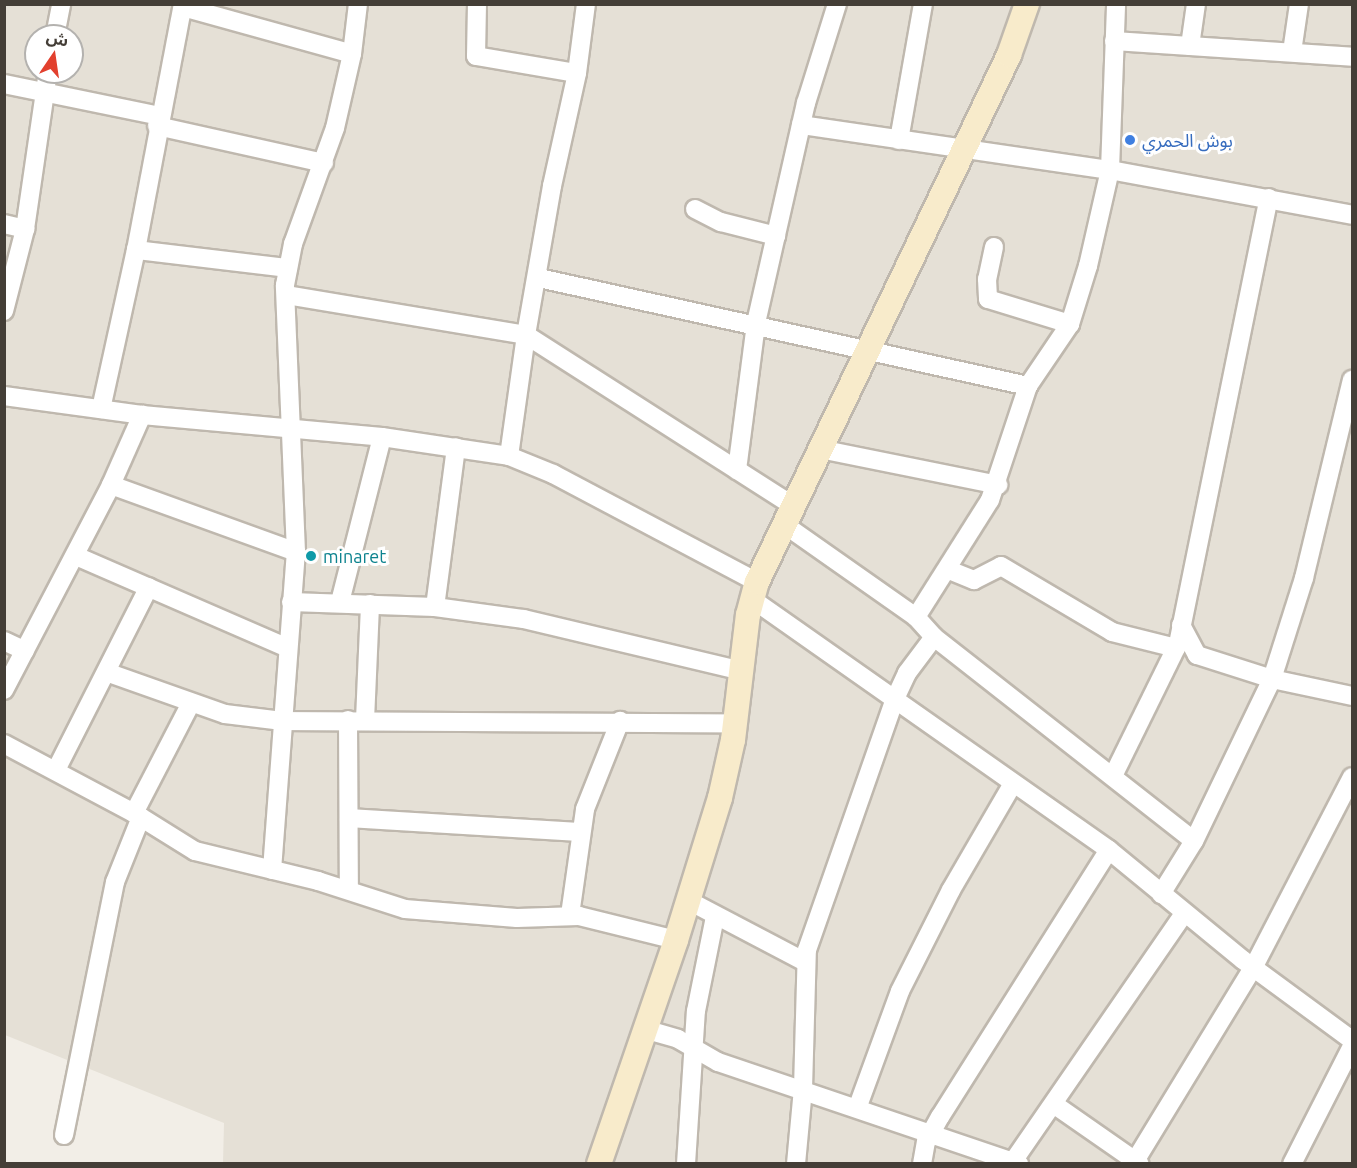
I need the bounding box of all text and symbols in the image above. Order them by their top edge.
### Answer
north arrow [24,24,84,84]
text: ش [45,27,70,50]
place label: بوش الحمري [1142,129,1233,151]
marker: بوش الحمري [1123,133,1137,147]
place label: minaret [323,545,386,567]
marker: minaret [304,549,318,563]

